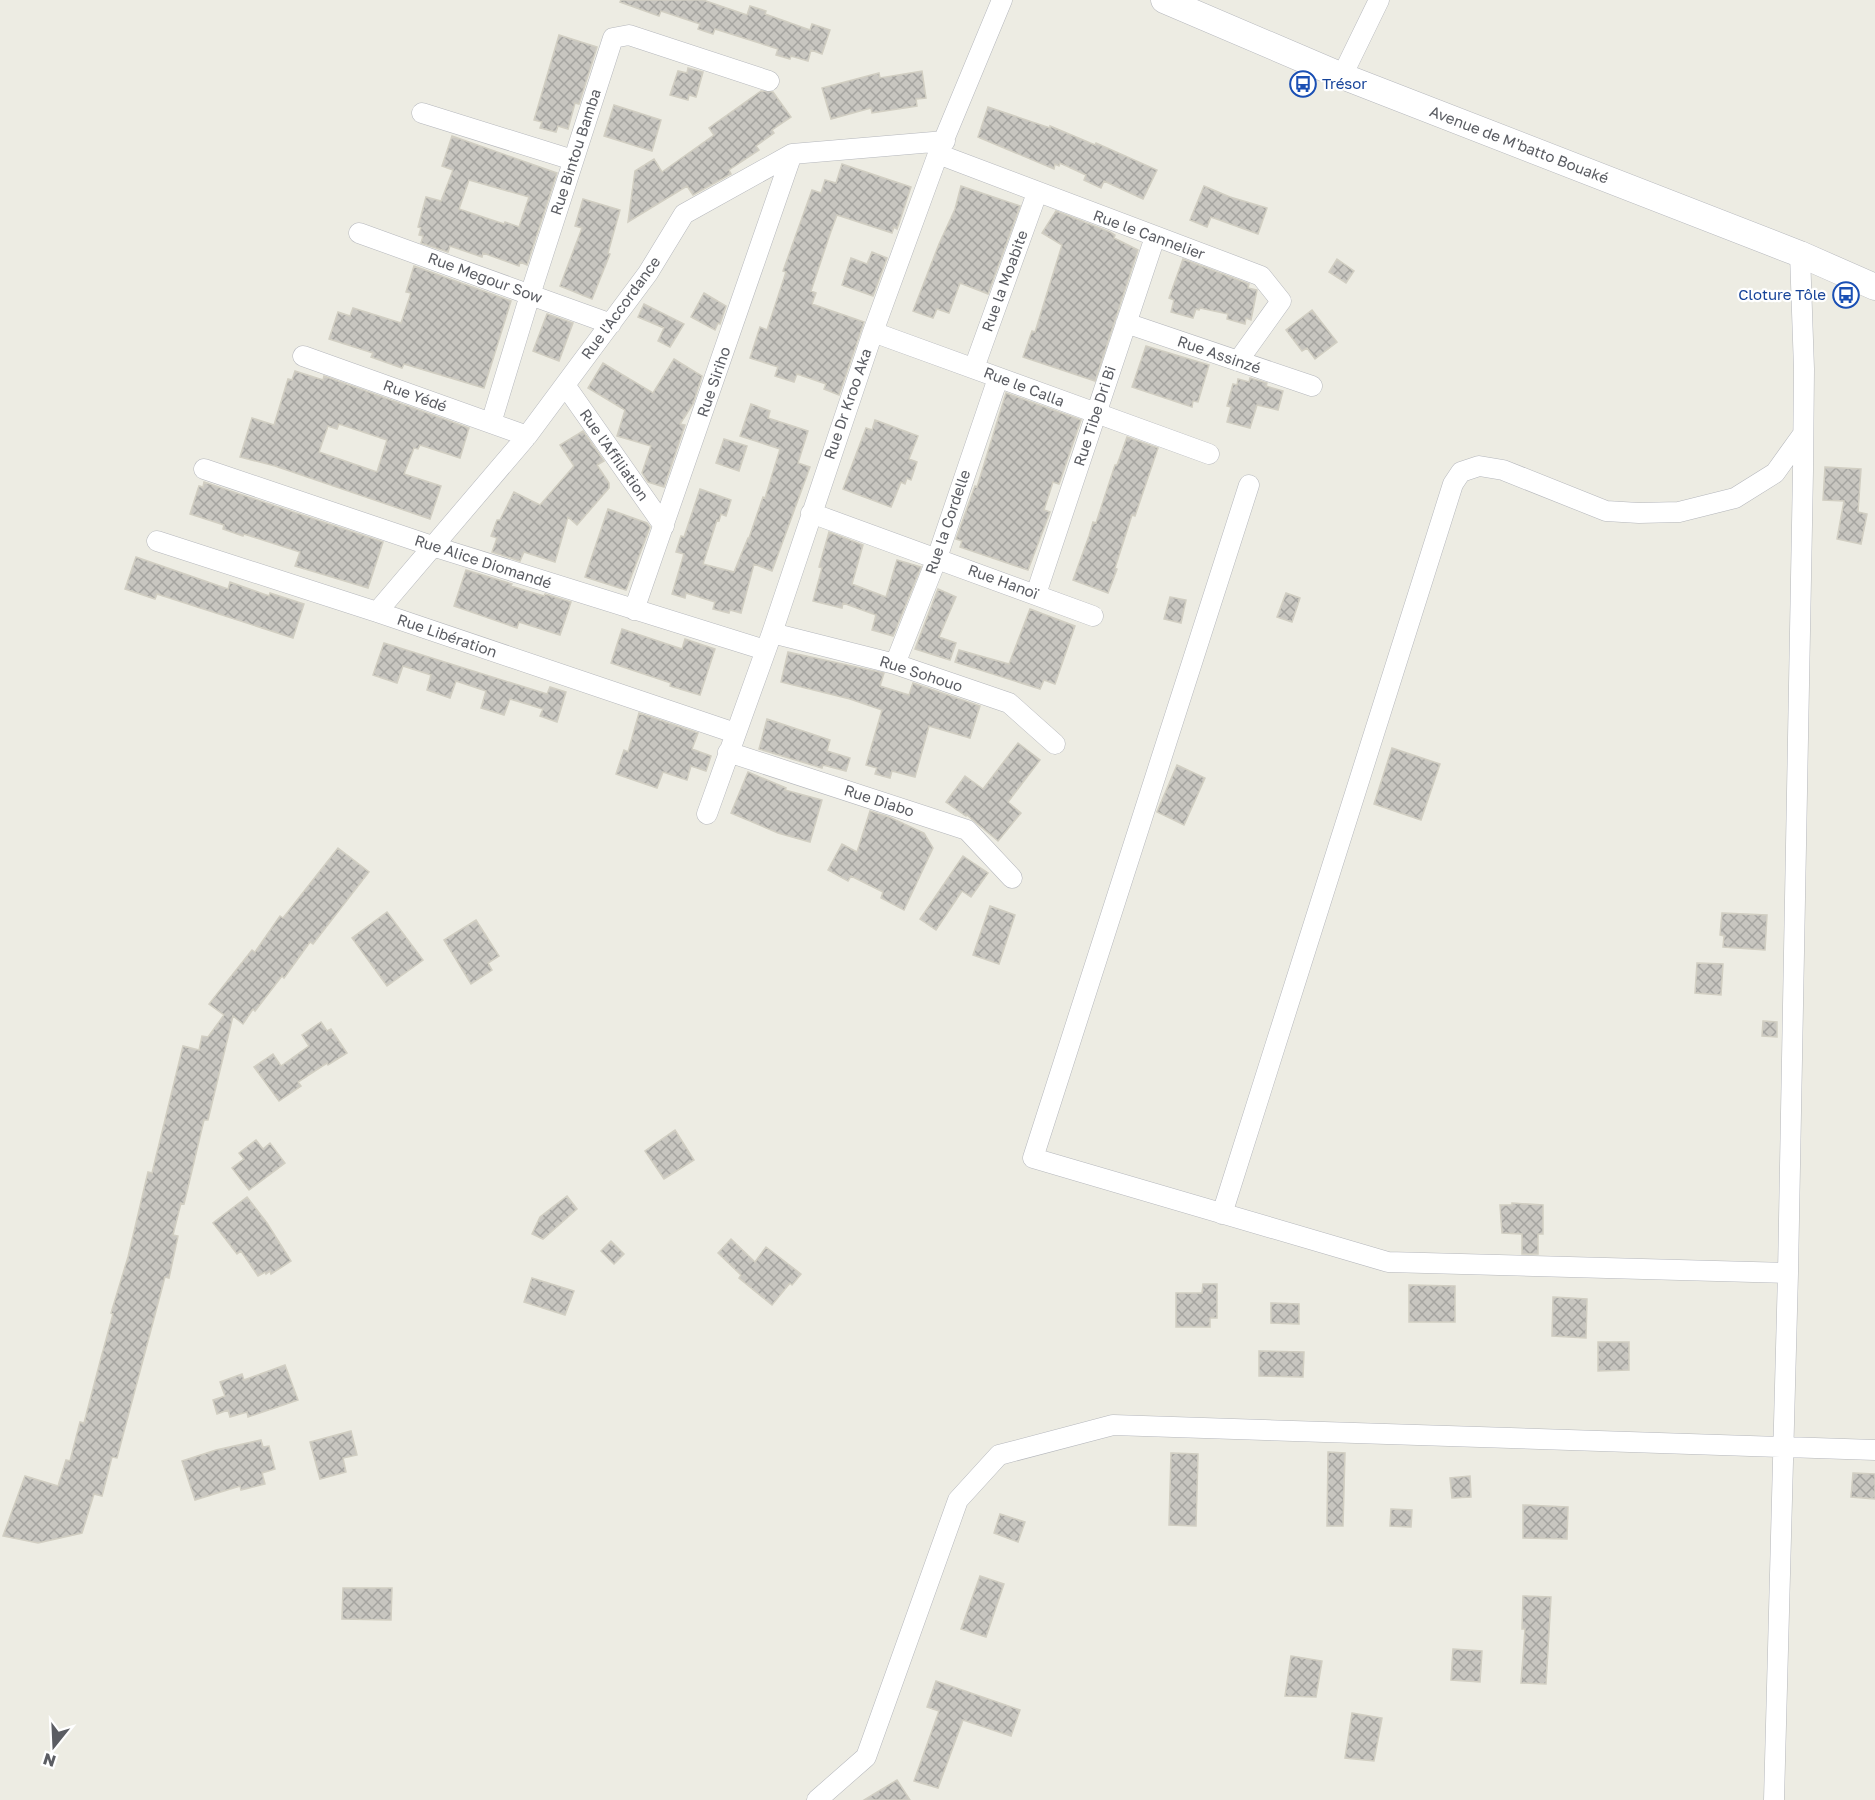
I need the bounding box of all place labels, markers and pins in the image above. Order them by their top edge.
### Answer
bus stop icon: Trésor [1288,69,1318,99]
place label: Trésor [1322,74,1367,92]
bus stop icon: Cloture Tôle [1831,280,1861,310]
place label: Cloture Tôle [1738,285,1826,303]

